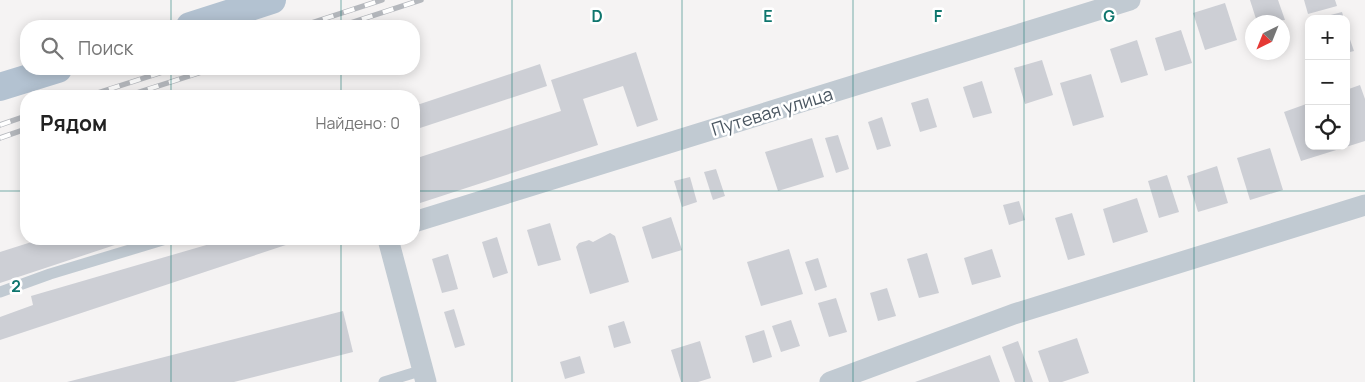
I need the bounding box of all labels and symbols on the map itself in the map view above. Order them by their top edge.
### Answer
text: D [591,5,603,27]
text: E [763,5,773,27]
text: F [934,5,943,27]
text: G [1103,5,1115,27]
north arrow [1245,15,1290,60]
street label: Путевая улица [708,81,836,141]
text: 2 [11,275,21,297]

